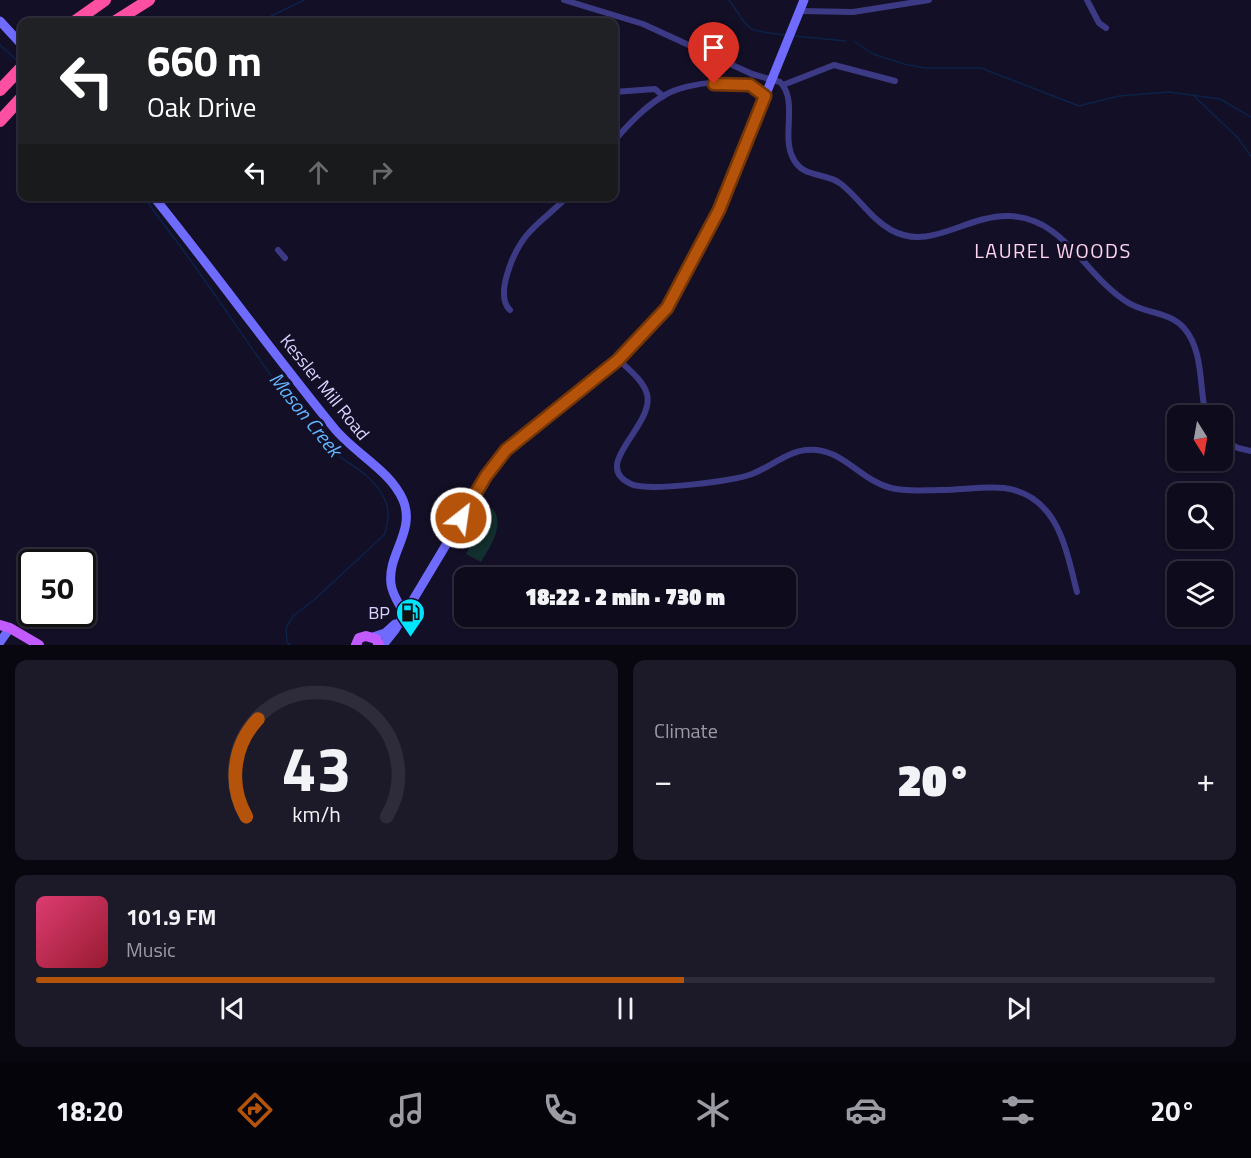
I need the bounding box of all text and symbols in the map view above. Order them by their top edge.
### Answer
pin [688,22,739,84]
text: 660 m [147,28,262,92]
icon: arrive [697,31,730,64]
icon: left [48,42,126,120]
text: Oak Drive [147,86,256,127]
icon: left [239,156,272,189]
icon: ahead [302,156,335,189]
icon: right [365,156,398,189]
district label: LAUREL WOODS [974,235,1132,266]
street label: Kessler Mill Road [274,328,376,446]
water label: Mason Creek [262,365,351,465]
north arrow [1167,405,1233,471]
map controls [1167,405,1233,627]
button: search [1167,483,1233,549]
position arrow [429,486,493,550]
speed limit sign: 50 [18,549,96,627]
button: layers [1167,561,1233,627]
text: 18:22 · 2 min · 730 m [525,580,725,614]
fuel station icon: BP [395,596,427,638]
place label: BP [368,599,390,626]
text: Climate [654,715,718,746]
text: 43 [282,720,351,815]
text: 20° [897,745,972,813]
text: − [654,755,672,805]
text: + [1197,755,1215,805]
text: km/h [292,798,341,830]
text: 101.9 FM [126,900,216,934]
text: Music [126,934,176,965]
icon: previous [216,992,249,1025]
icon: pause [609,992,642,1025]
icon: next [1002,992,1035,1025]
icon: directions [234,1089,276,1131]
icon: music [386,1089,428,1131]
icon: phone [539,1089,581,1131]
icon: climate [692,1089,734,1131]
icon: car [845,1089,887,1131]
icon: filters [997,1089,1039,1131]
text: 18:20 [55,1090,123,1131]
text: 20° [1150,1090,1196,1131]

